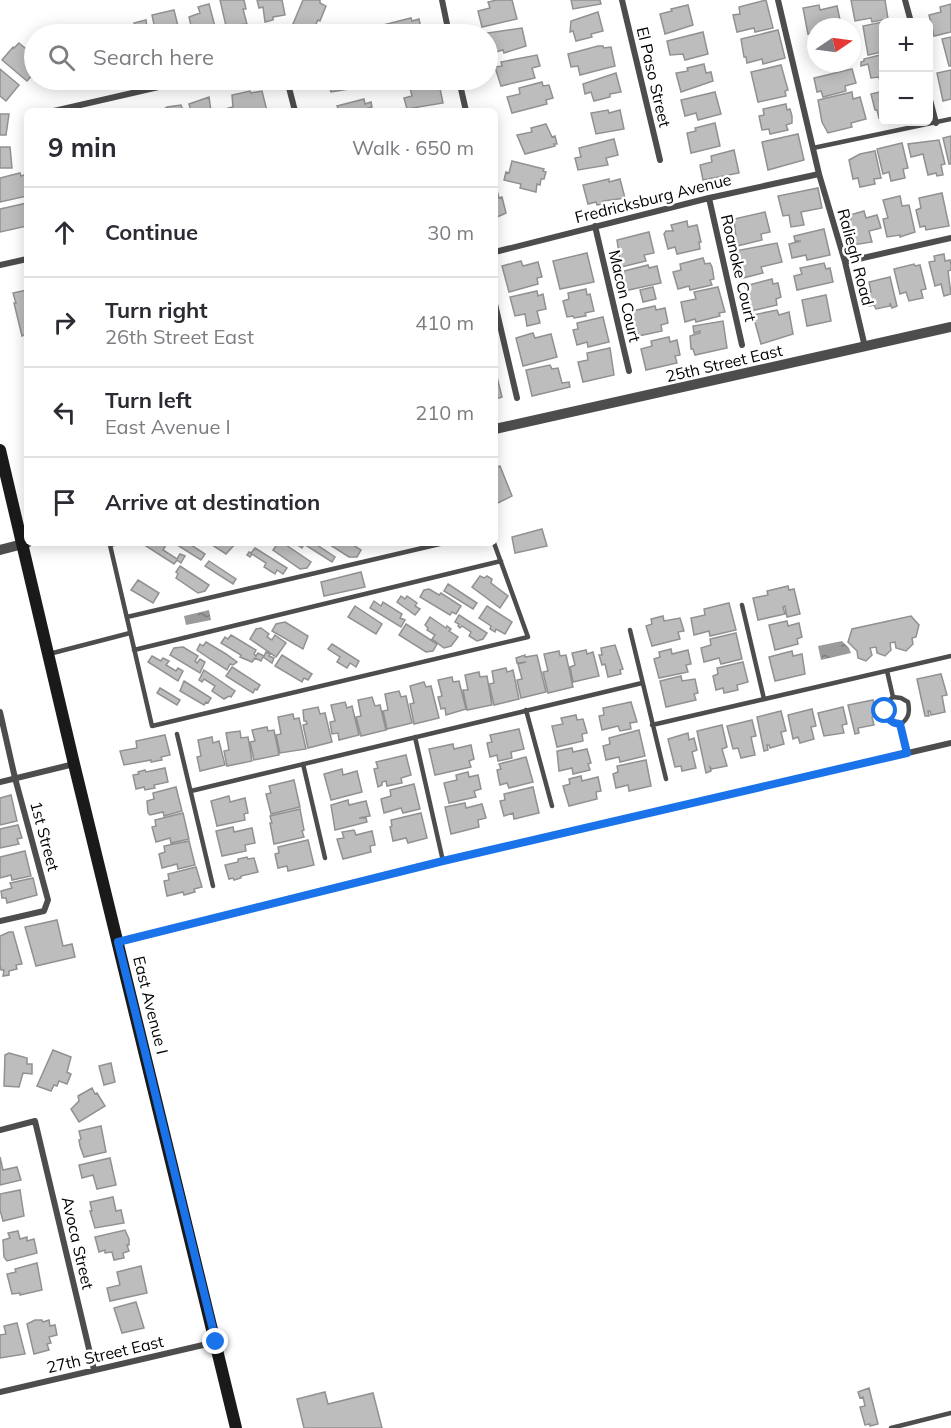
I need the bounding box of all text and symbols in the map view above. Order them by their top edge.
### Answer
north arrow [807,18,861,72]
map controls [879,18,933,126]
button: + [879,18,933,72]
search box [24,24,498,90]
street label: El Paso Street [633,25,675,130]
icon: search [45,41,78,74]
text: Search here [93,43,214,71]
button: − [879,72,933,126]
text: 9 min [48,131,117,164]
text: Walk · 650 m [352,135,474,160]
street label: Fredricksburg Avenue [573,169,733,227]
street label: Raliegh Road [833,206,879,308]
street label: Roanoke Court [717,212,761,324]
icon: ahead [48,216,81,249]
text: Continue [105,218,198,246]
text: 30 m [427,220,474,245]
street label: Macon Court [605,248,645,345]
text: Turn right [105,296,208,324]
icon: right [48,306,81,339]
text: 410 m [415,310,474,335]
text: 26th Street East [105,324,254,349]
street label: 25th Street East [664,340,785,386]
text: Turn left [105,386,192,414]
icon: left [48,396,81,429]
text: 210 m [415,400,474,425]
text: East Avenue I [105,414,231,439]
icon: arrive [48,486,81,519]
text: Arrive at destination [105,488,320,516]
route start [871,697,897,723]
street label: 1st Street [26,799,64,873]
street label: East Avenue I [129,954,173,1056]
street label: Avoca Street [58,1195,98,1292]
route end [202,1328,228,1354]
street label: 27th Street East [45,1331,166,1377]

